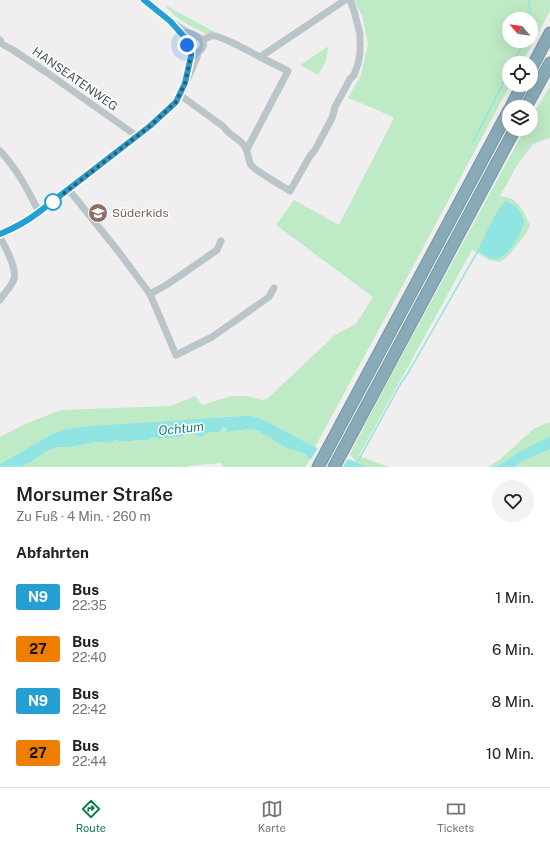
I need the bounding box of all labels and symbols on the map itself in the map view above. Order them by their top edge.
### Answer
north arrow [502,12,538,48]
your location [177,35,197,55]
street label: HANSEATENWEG [30,44,120,114]
unlabelled marker [44,193,62,211]
school or university icon: Süderkids [87,202,109,224]
place label: Süderkids [112,206,169,220]
water label: Ochtum [157,419,205,438]

